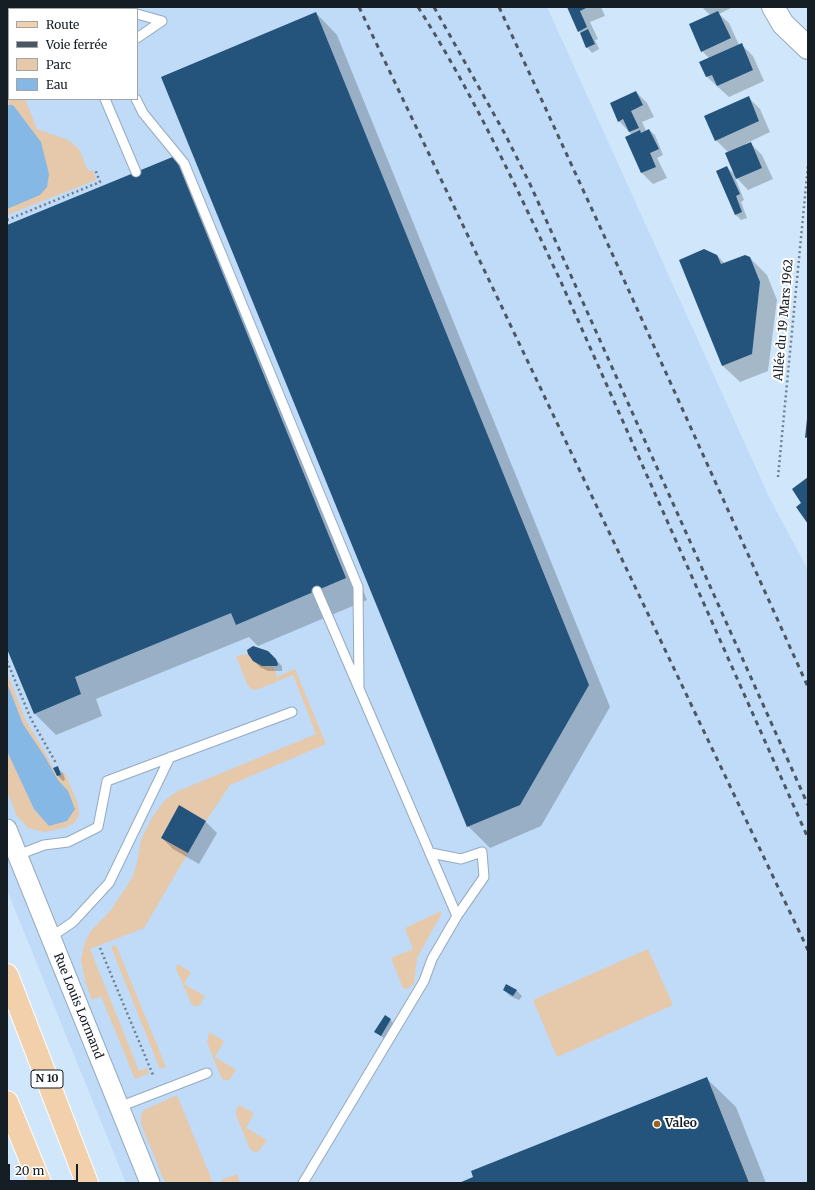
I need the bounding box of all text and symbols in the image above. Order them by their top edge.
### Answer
legend [8,8,138,100]
text: Route [46,17,79,32]
text: Voie ferrée [46,37,107,52]
text: Parc [46,57,71,72]
text: Eau [46,77,68,92]
street label: Allée du 19 Mars 1962 [771,258,797,382]
street label: Rue Louis Lormand [50,951,106,1061]
road number: N 10 [31,1070,63,1088]
place label: Valeo [665,1117,697,1131]
marker: Valeo [652,1119,662,1129]
scale bar [10,1156,80,1182]
text: 20 m [15,1163,44,1178]

